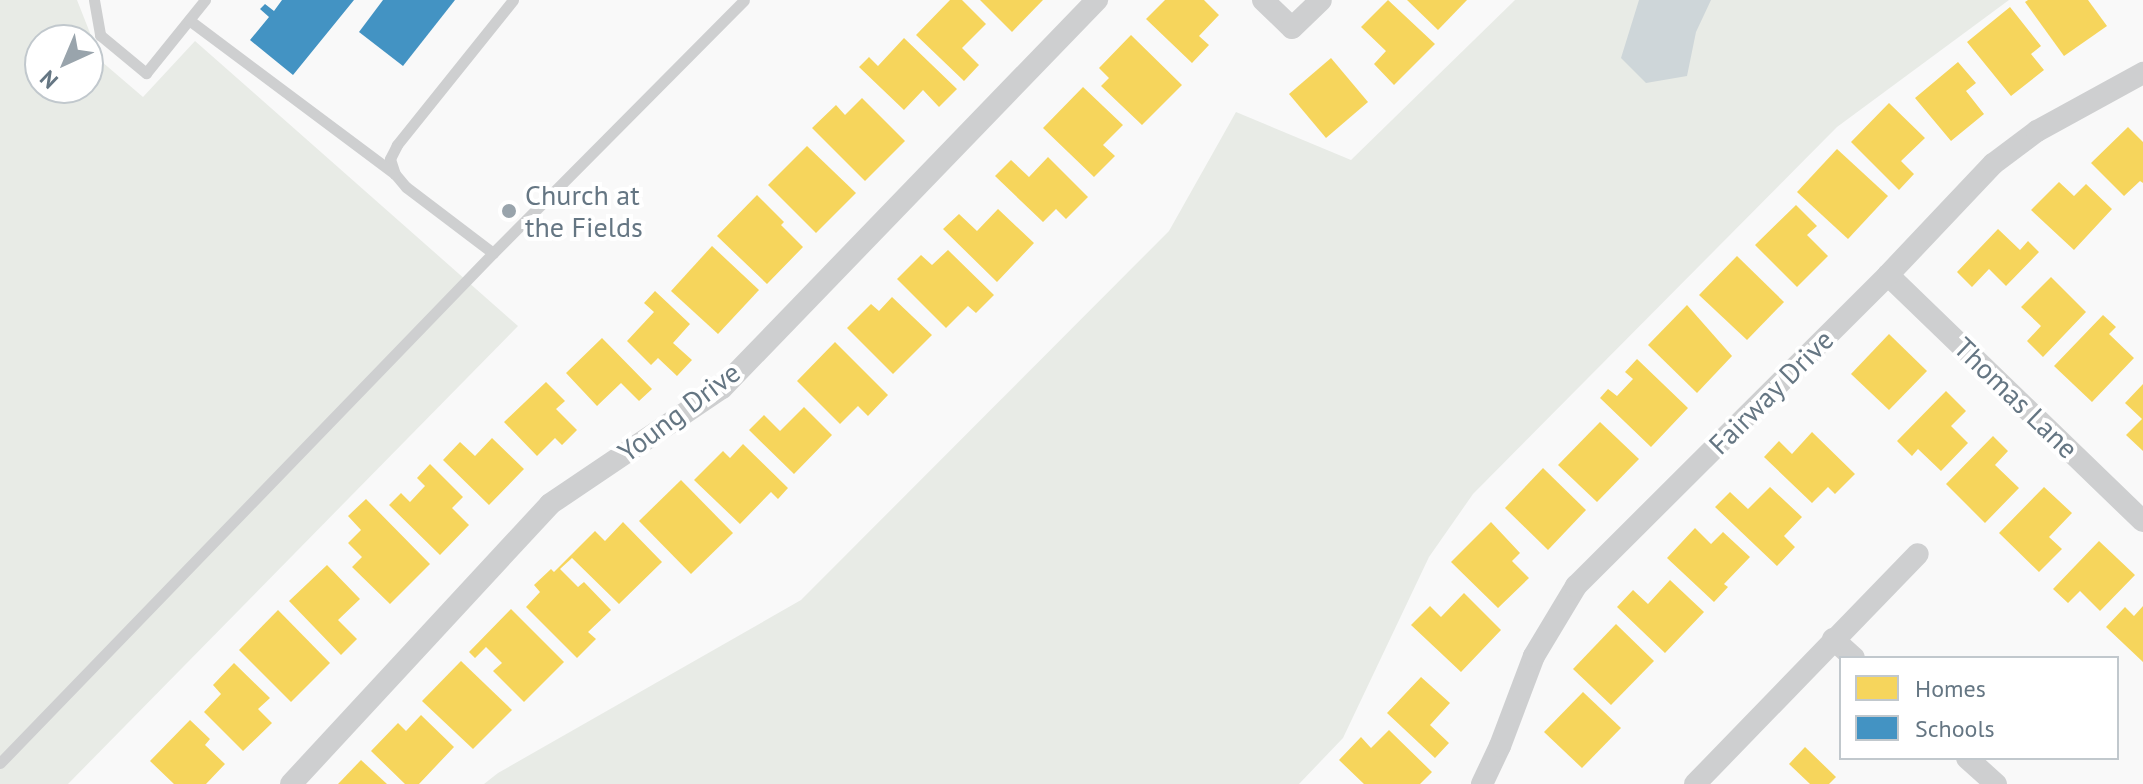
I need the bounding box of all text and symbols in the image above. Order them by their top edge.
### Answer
north arrow [24,24,104,104]
text: N [34,65,64,95]
place label: Church at the Fields [525,178,643,244]
marker: Church at the Fields [500,202,518,220]
street label: Fairway Drive [1701,322,1841,462]
street label: Thomas Lane [1947,331,2085,465]
street label: Young Drive [611,355,747,469]
legend [1839,656,2119,760]
text: Homes [1915,673,1986,704]
text: Schools [1915,713,1995,744]

